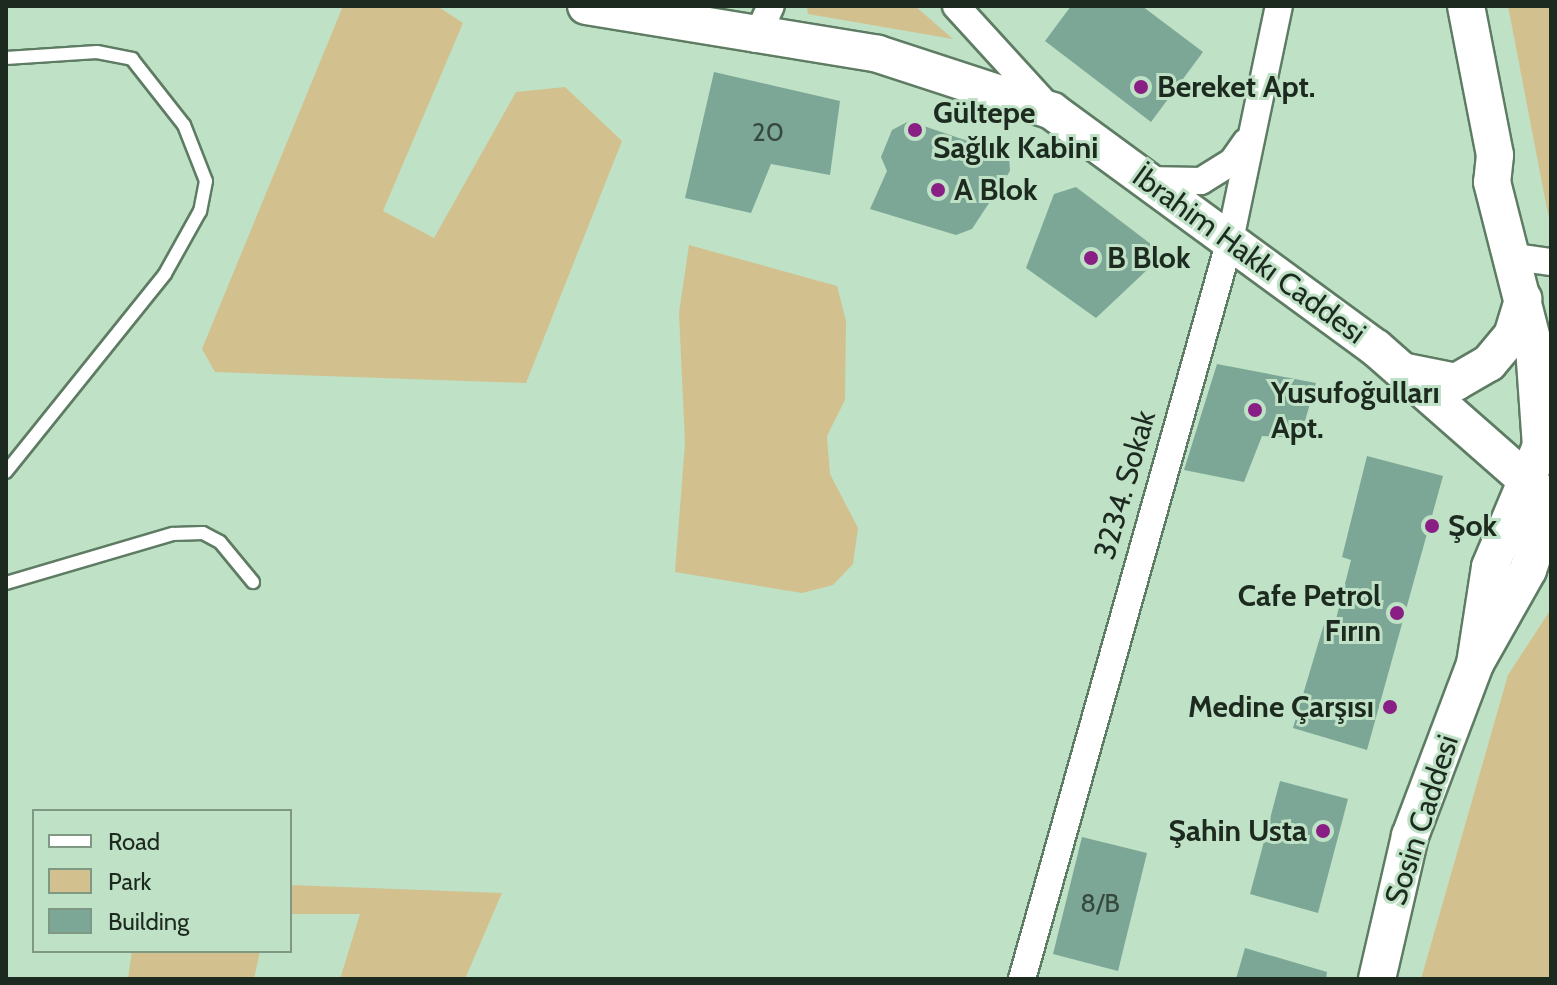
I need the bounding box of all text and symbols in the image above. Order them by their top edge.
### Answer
place label: Bereket Apt. [1157,69,1315,105]
marker: Bereket Apt. [1132,78,1150,96]
place label: Gültepe Sağlık Kabini [933,95,1098,166]
house number: 20 [752,117,784,149]
marker: Gültepe Sağlık Kabini [904,119,926,141]
street label: İbrahim Hakkı Caddesi [1125,158,1373,352]
place label: A Blok [954,172,1037,208]
marker: A Blok [929,181,947,199]
place label: B Blok [1107,240,1191,276]
marker: B Blok [1082,249,1100,267]
place label: Yusufoğulları Apt. [1271,375,1440,446]
marker: Yusufoğulları Apt. [1246,401,1264,419]
street label: 3234. Sokak [1087,406,1163,564]
place label: Şok [1448,508,1497,544]
marker: Şok [1423,517,1441,535]
place label: Cafe Petrol Fırın [1238,578,1381,648]
marker: Cafe Petrol Fırın [1388,604,1406,622]
place label: Medine Çarşısı [1188,689,1374,725]
marker: Medine Çarşısı [1381,698,1399,716]
street label: Sosin Caddesi [1378,730,1466,910]
legend [32,809,292,953]
place label: Şahin Usta [1169,813,1307,849]
marker: Şahin Usta [1314,822,1332,840]
text: Road [108,827,160,856]
text: Park [108,867,151,896]
house number: 8/B [1080,888,1120,920]
text: Building [108,907,189,936]

